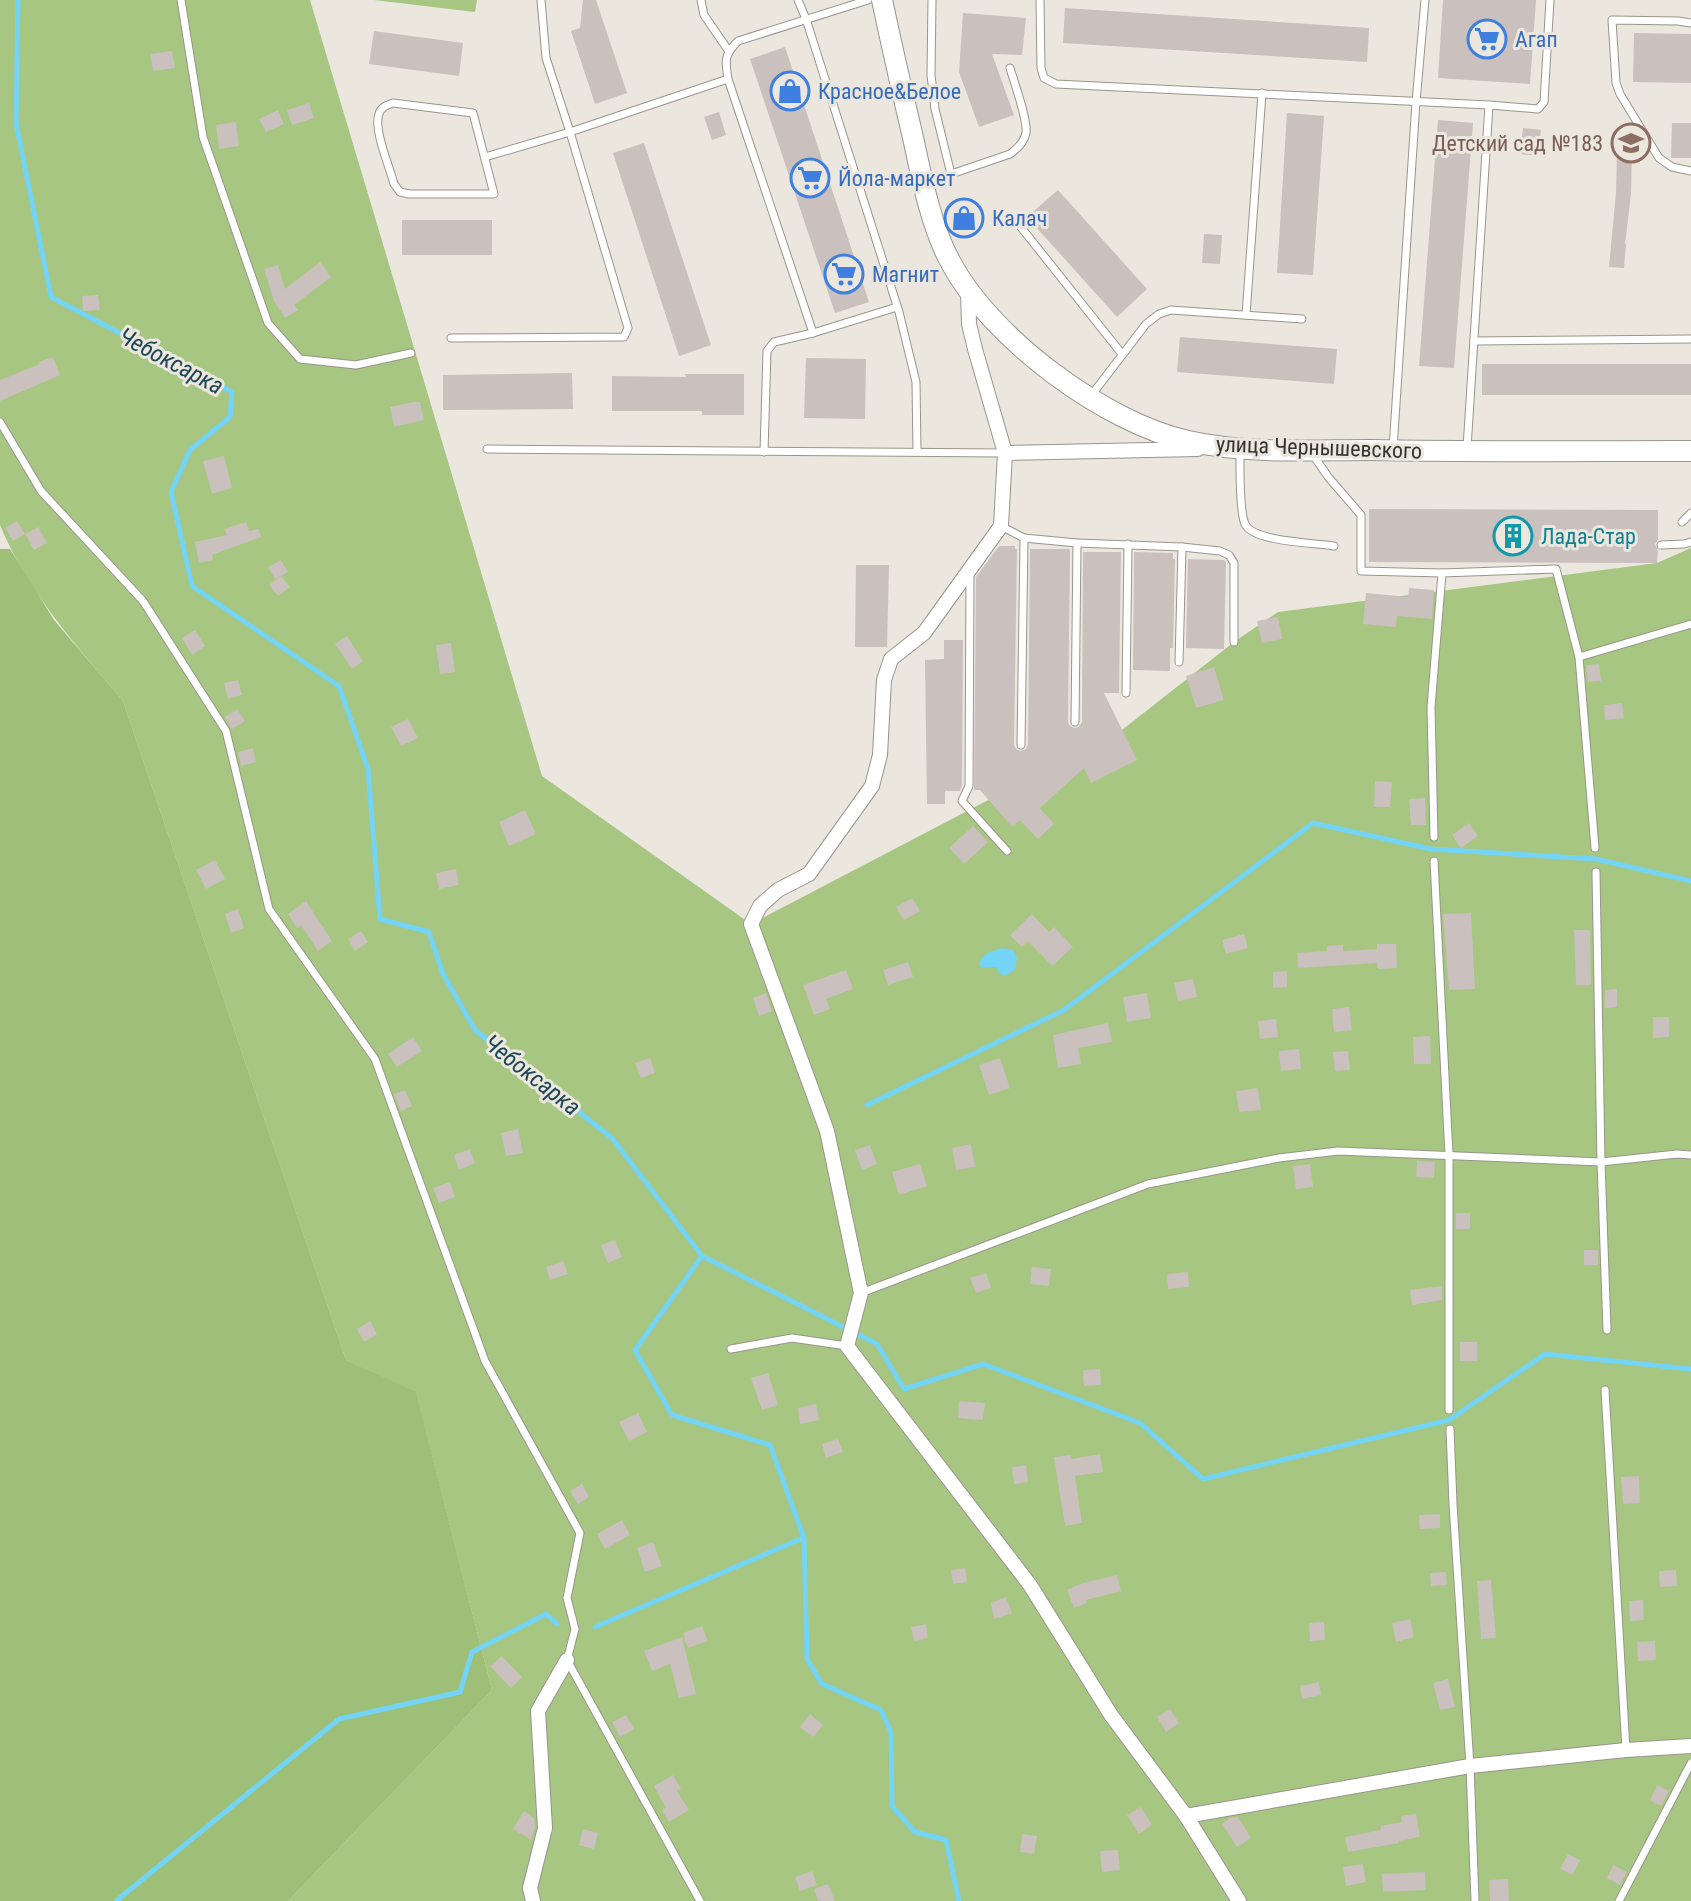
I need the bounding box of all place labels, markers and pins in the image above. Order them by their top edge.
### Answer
supermarket icon: Агап [1466,18,1508,60]
place label: Агап [1515,27,1558,52]
shop icon: Красное&Белое [769,70,811,112]
place label: Красное&Белое [818,79,961,104]
school or university icon: Детский сад №183 [1610,122,1652,164]
place label: Детский сад №183 [1432,131,1603,156]
supermarket icon: Йола-маркет [789,157,831,199]
place label: Йола-маркет [838,166,955,191]
shop icon: Калач [943,197,985,239]
place label: Калач [992,206,1047,231]
supermarket icon: Магнит [823,253,865,295]
place label: Магнит [872,262,939,287]
building icon: Лада-Стар [1492,515,1534,557]
place label: Лада-Стар [1541,524,1636,549]

